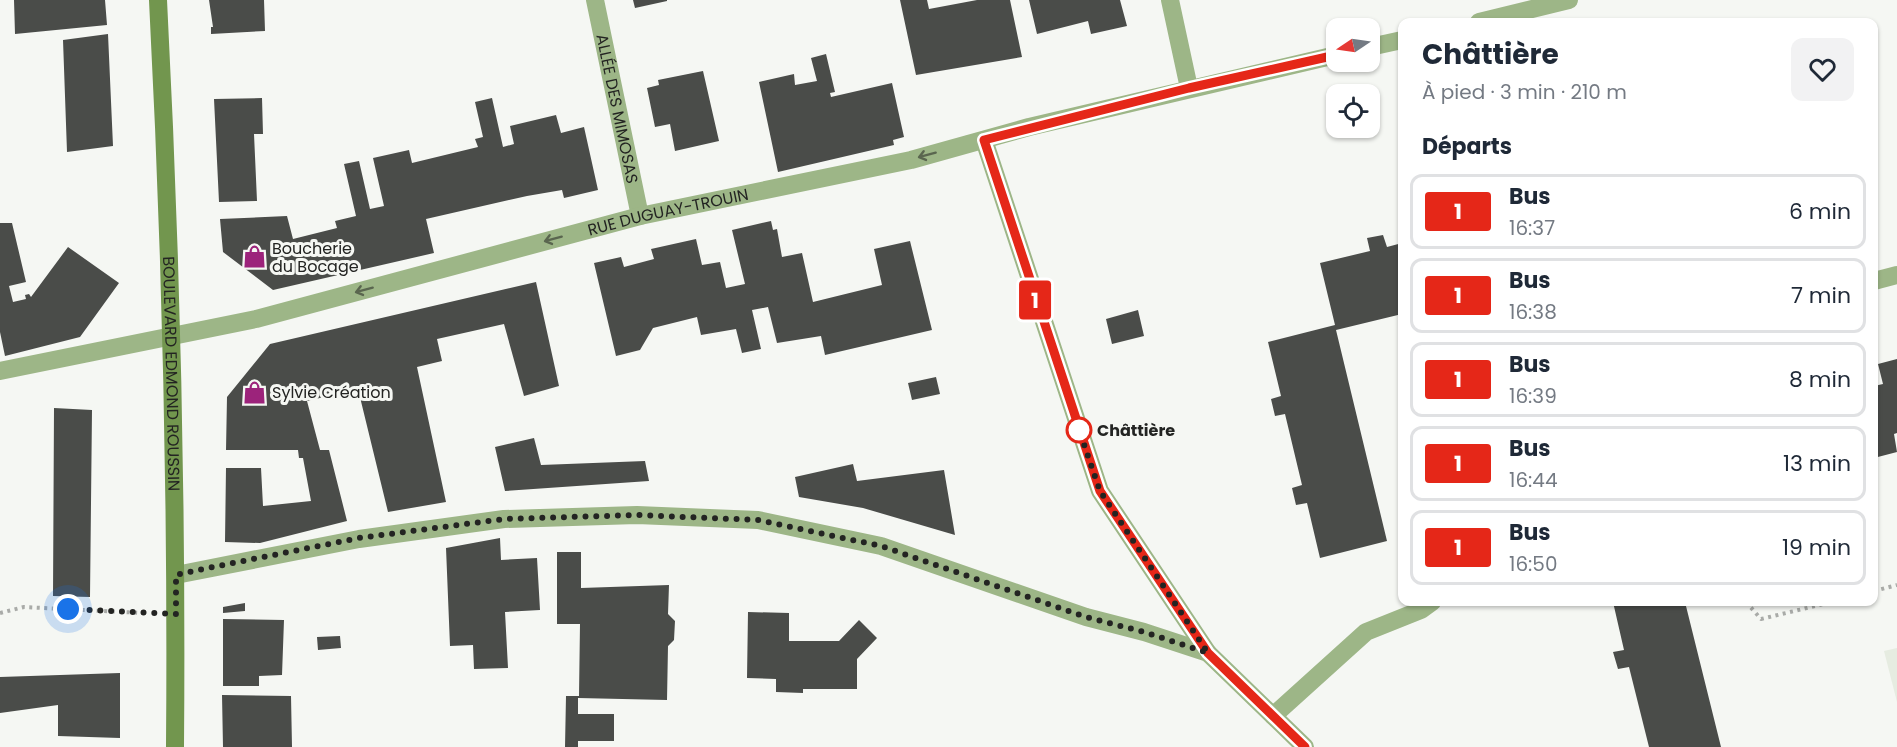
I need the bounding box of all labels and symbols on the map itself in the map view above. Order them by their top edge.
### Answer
north arrow [1326,18,1380,72]
street label: ALLÉE DES MIMOSAS [591,32,644,186]
one-way arrow [918,150,937,162]
street label: RUE DUGUAY-TROUIN [585,182,750,241]
one-way arrow [544,234,563,246]
place label: Boucherie du Bocage [272,237,359,278]
shop icon: Boucherie du Bocage [241,244,267,270]
street label: BOULEVARD EDMOND ROUSSIN [157,256,186,491]
line badge: 1 [1016,280,1054,320]
one-way arrow [355,284,374,296]
shop icon: Sylvie Création [241,379,267,405]
place label: Sylvie Création [272,381,391,404]
marker: Châttière [1066,417,1092,443]
place label: Châttière [1097,419,1175,442]
your location [53,594,83,624]

